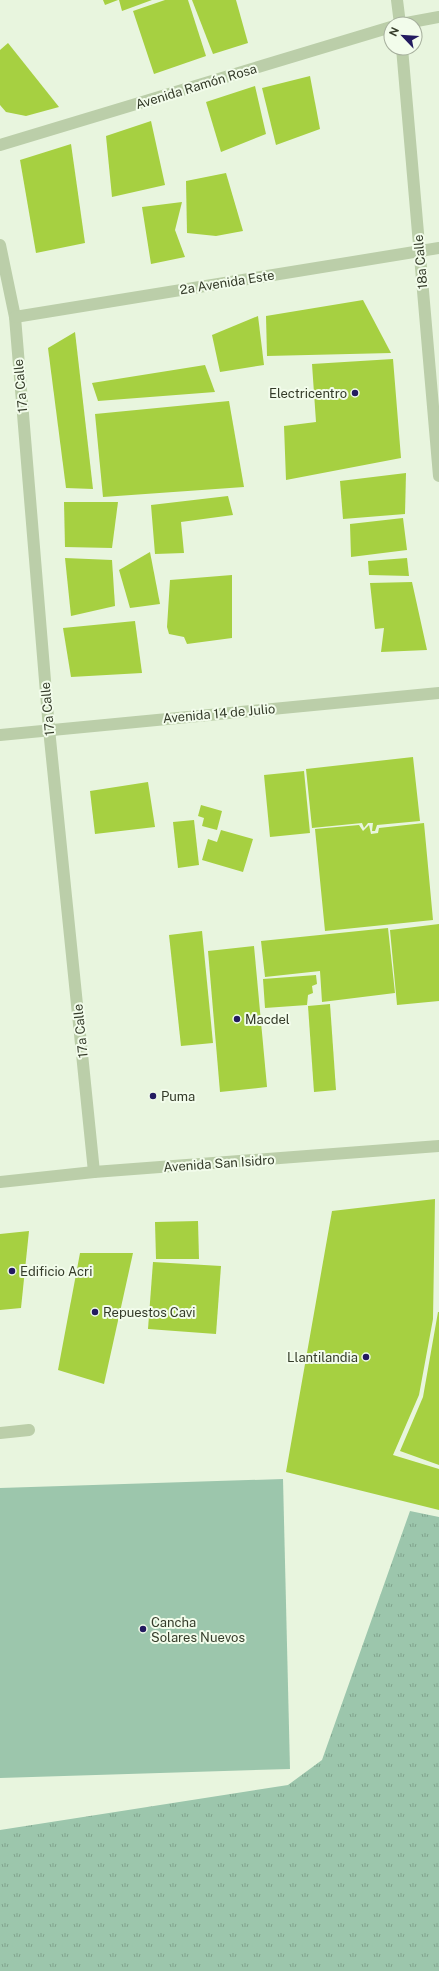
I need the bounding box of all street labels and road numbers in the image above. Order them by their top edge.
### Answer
street label: Avenida Ramón Rosa [134,61,259,112]
street label: 18a Calle [411,234,430,290]
street label: 2a Avenida Este [179,268,276,297]
street label: 17a Calle [11,358,30,414]
street label: 17a Calle [38,681,57,737]
street label: Avenida 14 de Julio [162,701,276,726]
street label: 17a Calle [70,1003,91,1059]
street label: Avenida San Isidro [163,1152,275,1175]

